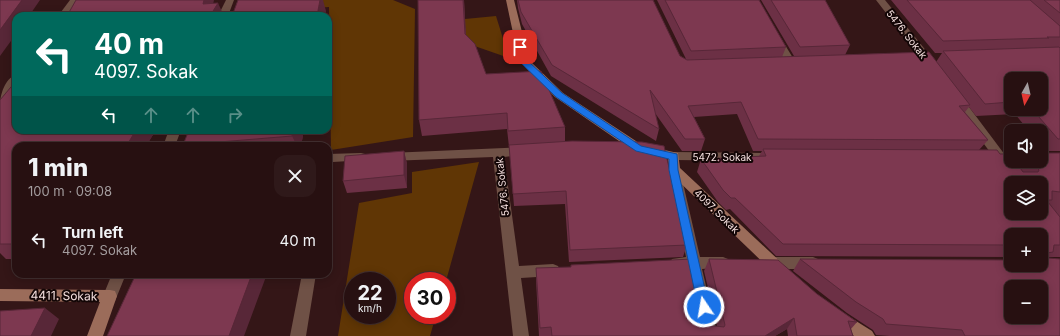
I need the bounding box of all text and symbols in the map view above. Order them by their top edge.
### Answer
street label: 5476. Sokak [884,7,930,61]
text: 40 m [94,27,164,61]
icon: left [28,28,80,80]
pin [503,30,537,64]
icon: arrive [509,36,531,58]
text: 4097. Sokak [94,61,198,82]
north arrow [1004,72,1048,116]
map controls [1004,72,1048,324]
icon: left [98,104,120,126]
icon: ahead [140,104,162,126]
icon: ahead [182,104,204,126]
icon: right [224,104,246,126]
button: sound [1004,124,1048,168]
street label: 5472. Sokak [693,151,752,163]
text: 1 min [28,153,88,182]
button: close [274,155,316,197]
street label: 5476. Sokak [493,157,511,217]
button: layers [1004,176,1048,220]
text: 100 m · 09:08 [28,183,112,199]
street label: 4097. Sokak [692,187,742,236]
text: Turn left [62,223,123,242]
button: + [1004,228,1048,272]
icon: left [28,229,50,251]
text: 40 m [279,231,316,250]
text: 4097. Sokak [62,242,137,258]
speed limit sign: 30 [404,272,456,324]
button: − [1004,280,1048,324]
text: 22 [357,281,383,305]
position arrow [683,286,725,328]
street label: 4411. Sokak [31,287,98,304]
text: km/h [358,302,382,314]

